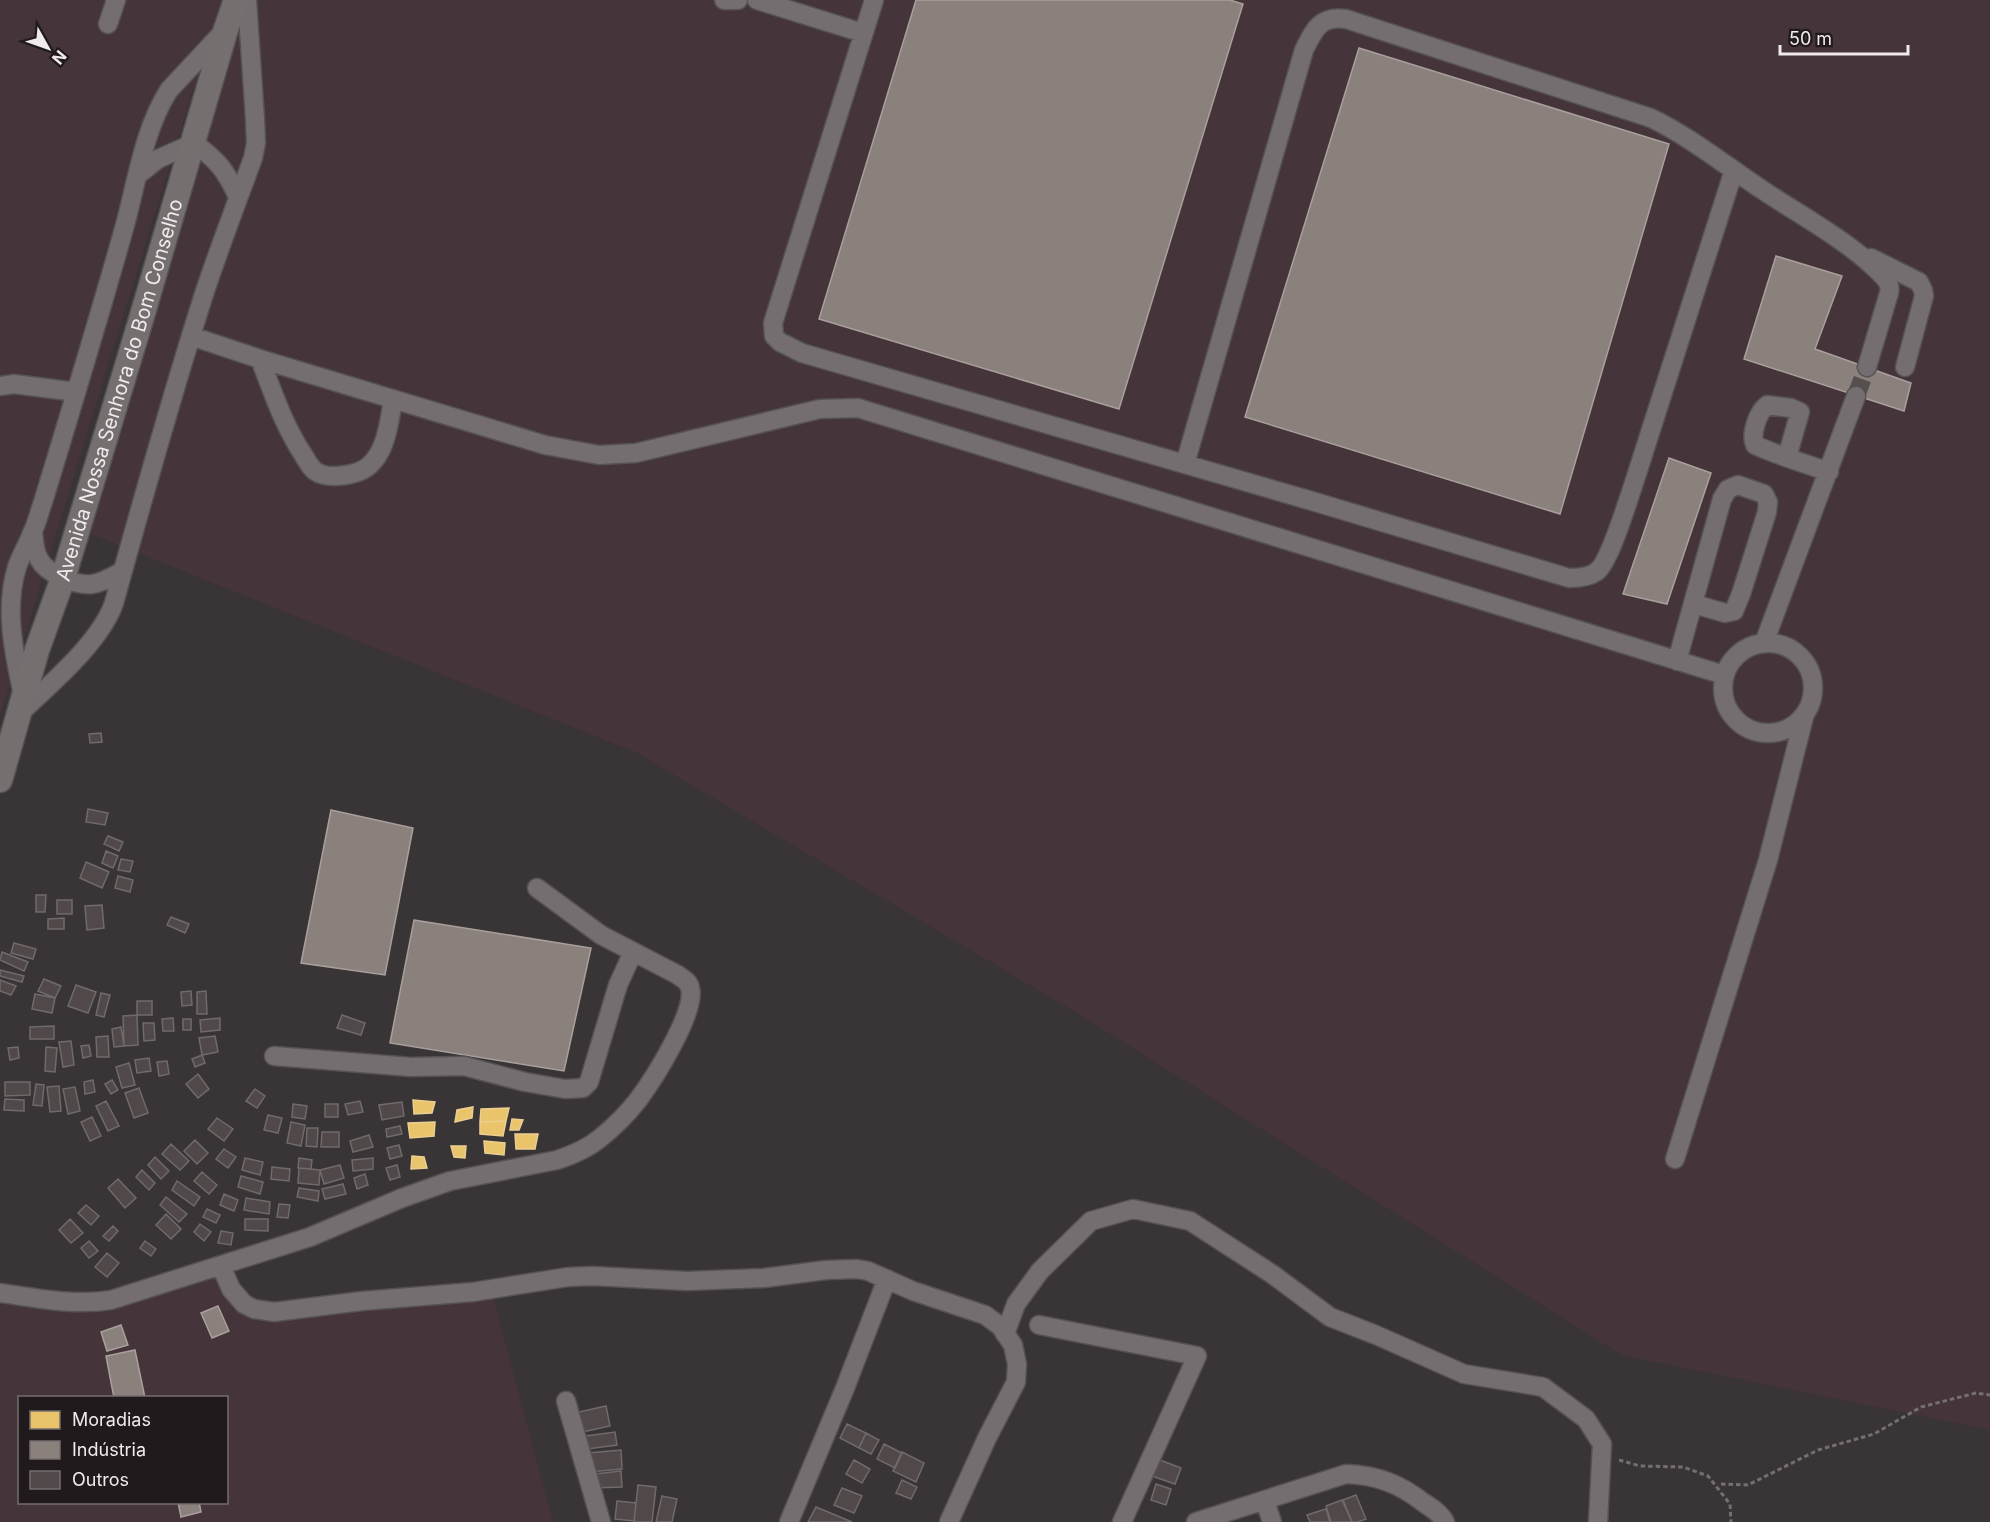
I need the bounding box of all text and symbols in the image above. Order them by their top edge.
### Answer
north arrow [18,18,78,78]
scale bar [1780,18,1908,56]
text: 50 m [1789,28,1832,49]
text: N [48,47,71,69]
street label: Avenida Nossa Senhora do Bom Conselho [51,196,188,584]
legend [18,1396,228,1504]
text: Moradias [72,1409,151,1430]
text: Indústria [72,1439,146,1460]
text: Outros [72,1469,129,1490]

